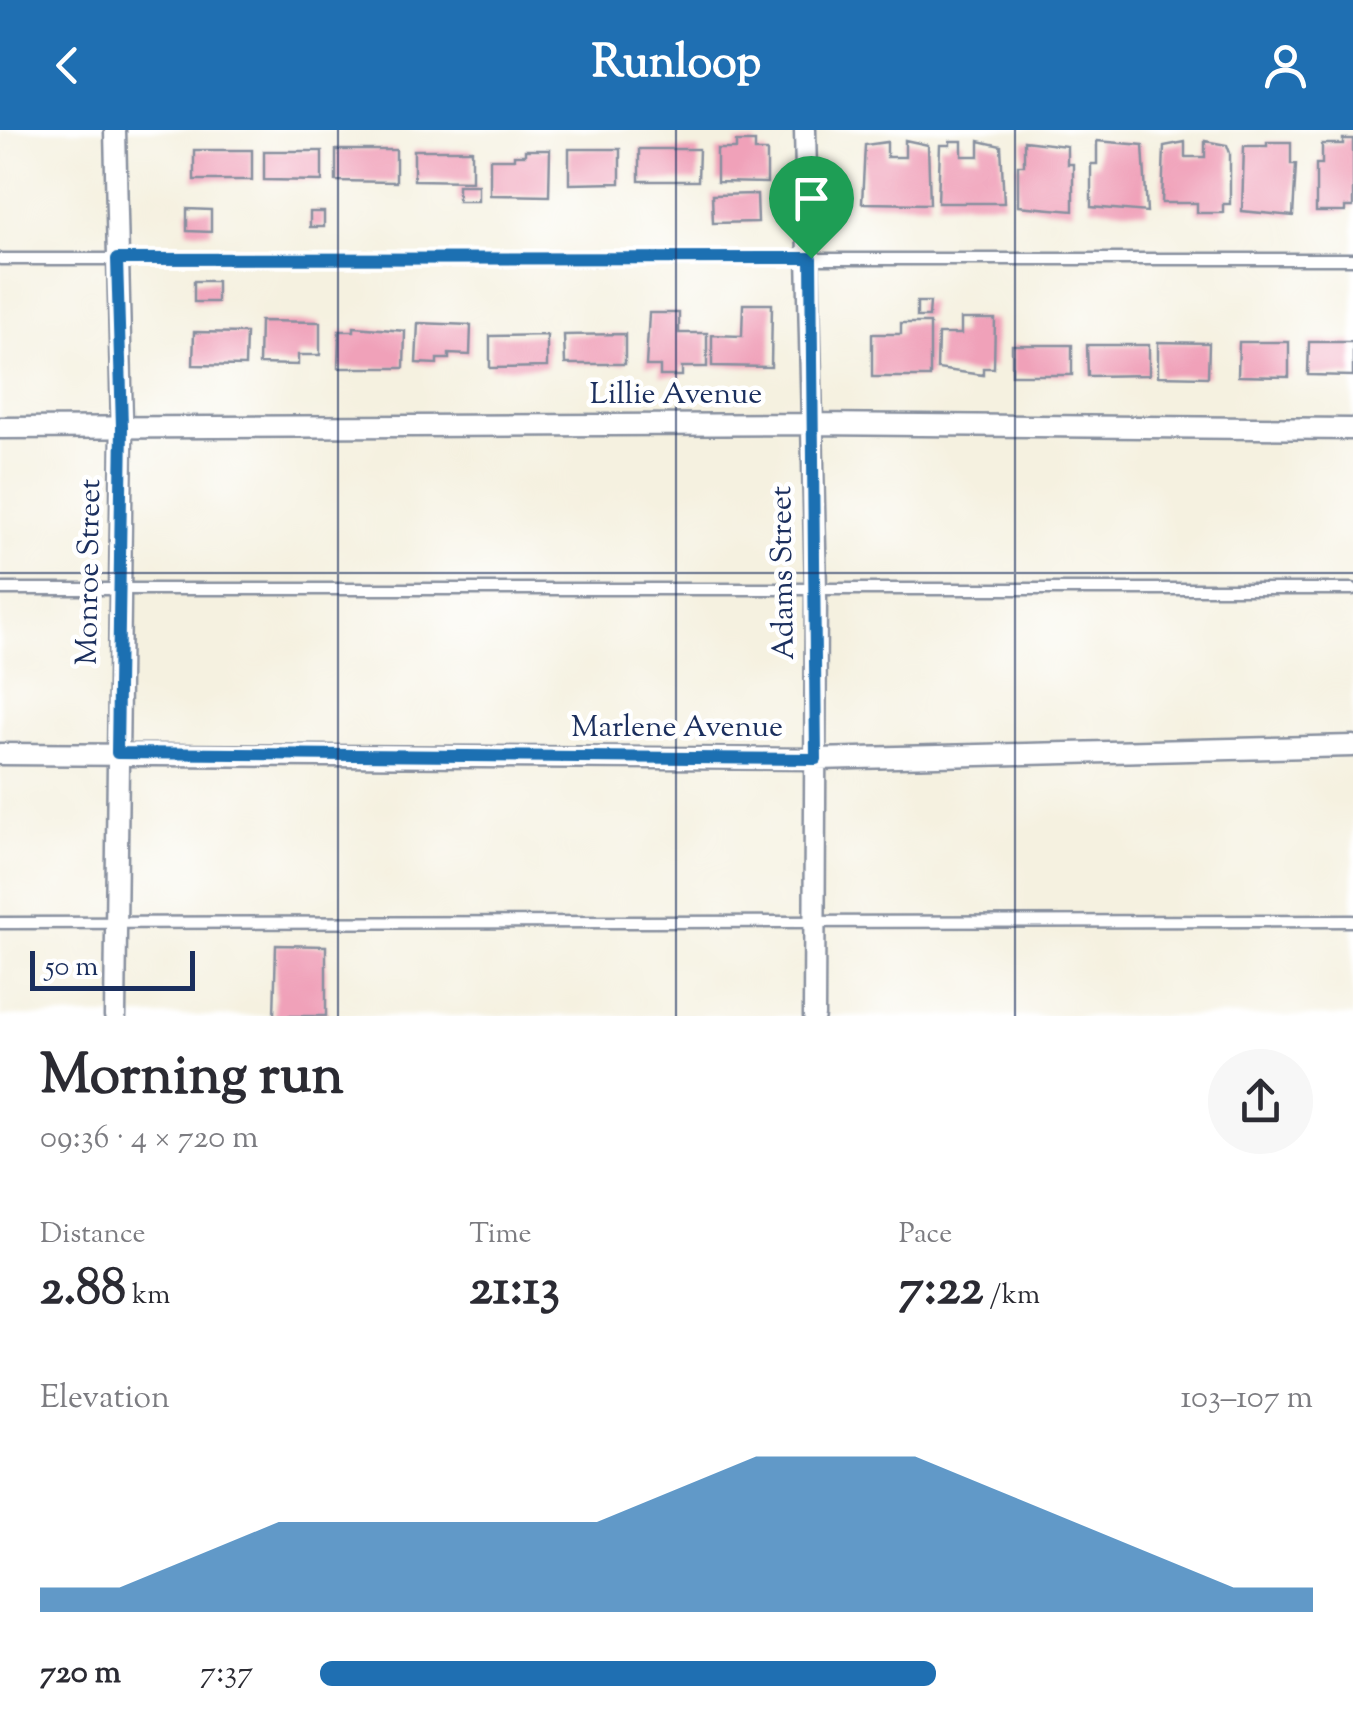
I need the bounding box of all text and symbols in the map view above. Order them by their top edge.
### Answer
text: Runloop [592,33,761,98]
icon: back [40,38,95,93]
icon: person [1258,38,1313,93]
pin [769,156,854,259]
icon: arrive [784,171,839,226]
street label: Lillie Avenue [590,374,762,417]
street label: Monroe Street [67,478,113,666]
street label: Adams Street [761,486,807,660]
street label: Marlene Avenue [571,707,783,750]
scale bar [30,946,195,990]
text: 50 m [45,948,99,988]
text: Morning run [40,1039,344,1118]
button: share [1208,1049,1313,1154]
text: 09:36 · 4 × 720 m [40,1116,259,1162]
text: Distance [40,1215,146,1255]
text: Time [469,1215,532,1255]
text: Pace [899,1215,952,1255]
text: 2.88 [40,1255,126,1327]
text: 21:13 [469,1255,560,1327]
text: 7:22 [899,1255,984,1327]
text: km [126,1276,170,1316]
text: /km [984,1276,1040,1316]
text: Elevation [40,1376,170,1422]
text: 103–107 m [1180,1376,1313,1422]
text: 720 m [40,1651,121,1697]
text: 7:37 [200,1651,253,1697]

